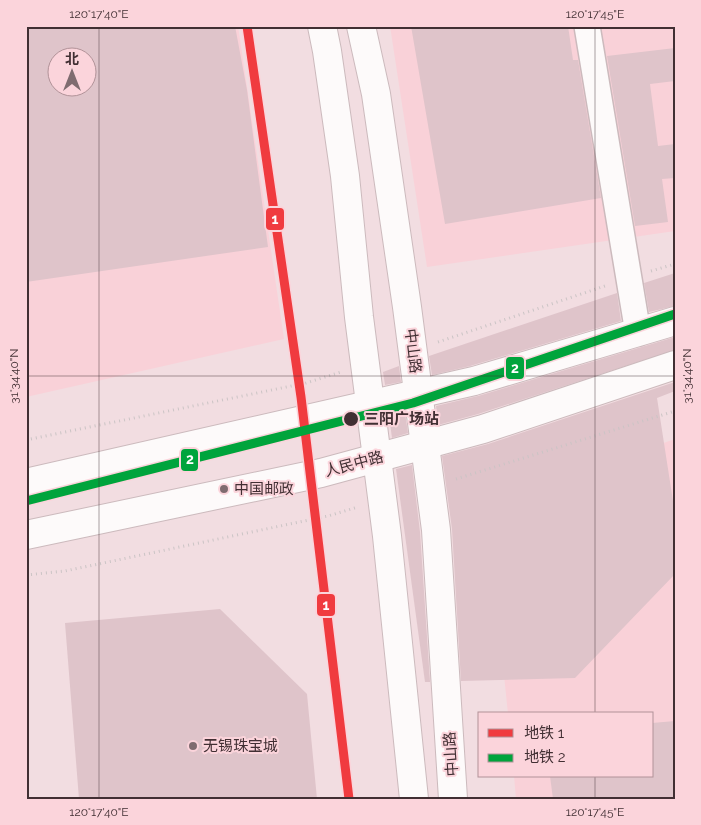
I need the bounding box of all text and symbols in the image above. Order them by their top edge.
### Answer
text: 120°17'40"E [69,7,129,21]
text: 120°17'45"E [566,7,624,21]
north arrow [48,48,98,98]
text: 北 [65,51,79,67]
line badge: 1 [265,207,285,231]
text: 1 [272,211,279,227]
street label: 中山路 [401,328,425,374]
text: 31°34'40"N [7,348,21,404]
text: 31°34'40"N [680,348,694,404]
line badge: 2 [505,356,525,380]
text: 2 [511,360,519,376]
marker: 三阳广场站 [342,410,360,428]
place label: 三阳广场站 [364,410,439,428]
line badge: 2 [180,448,199,472]
street label: 人民中路 [323,448,385,480]
text: 2 [186,451,194,467]
place label: 中国邮政 [234,480,294,498]
marker: 中国邮政 [218,483,230,495]
line badge: 1 [316,593,336,617]
text: 1 [323,597,330,613]
legend [478,712,654,778]
text: 地铁 1 [524,724,565,742]
street label: 中山路 [440,731,462,777]
place label: 无锡珠宝城 [203,737,278,755]
marker: 无锡珠宝城 [187,740,199,752]
text: 地铁 2 [524,748,566,766]
text: 120°17'40"E [69,805,129,819]
text: 120°17'45"E [566,805,624,819]

